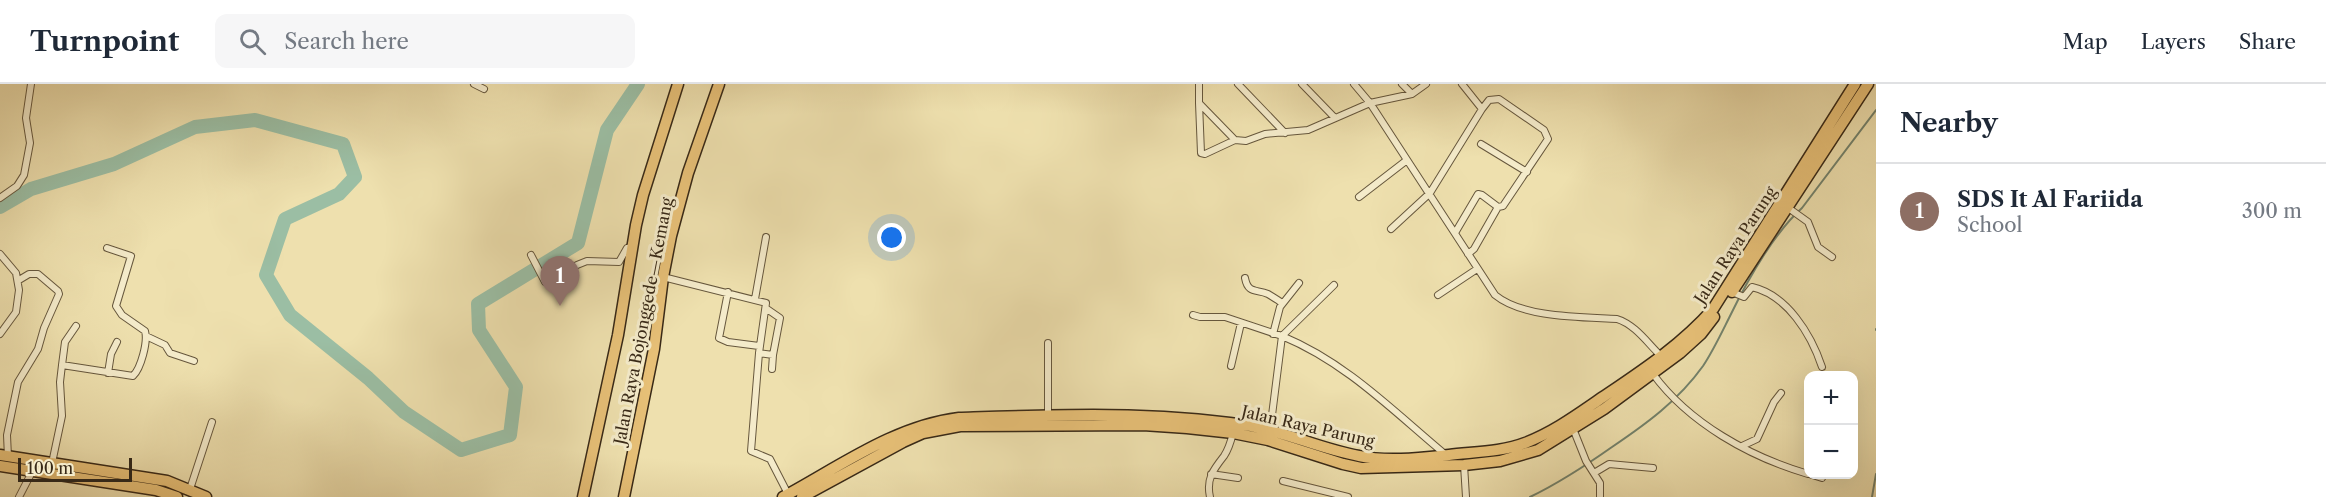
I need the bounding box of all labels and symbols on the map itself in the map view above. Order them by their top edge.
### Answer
street label: Jalan Raya Parung [1688,182,1781,310]
street label: Jalan Raya Bojonggede—Kemang [609,195,677,449]
your location [877,223,906,252]
pin: 1 [540,256,580,306]
street label: Jalan Raya Parung [1237,400,1377,451]
scale bar [18,455,132,482]

